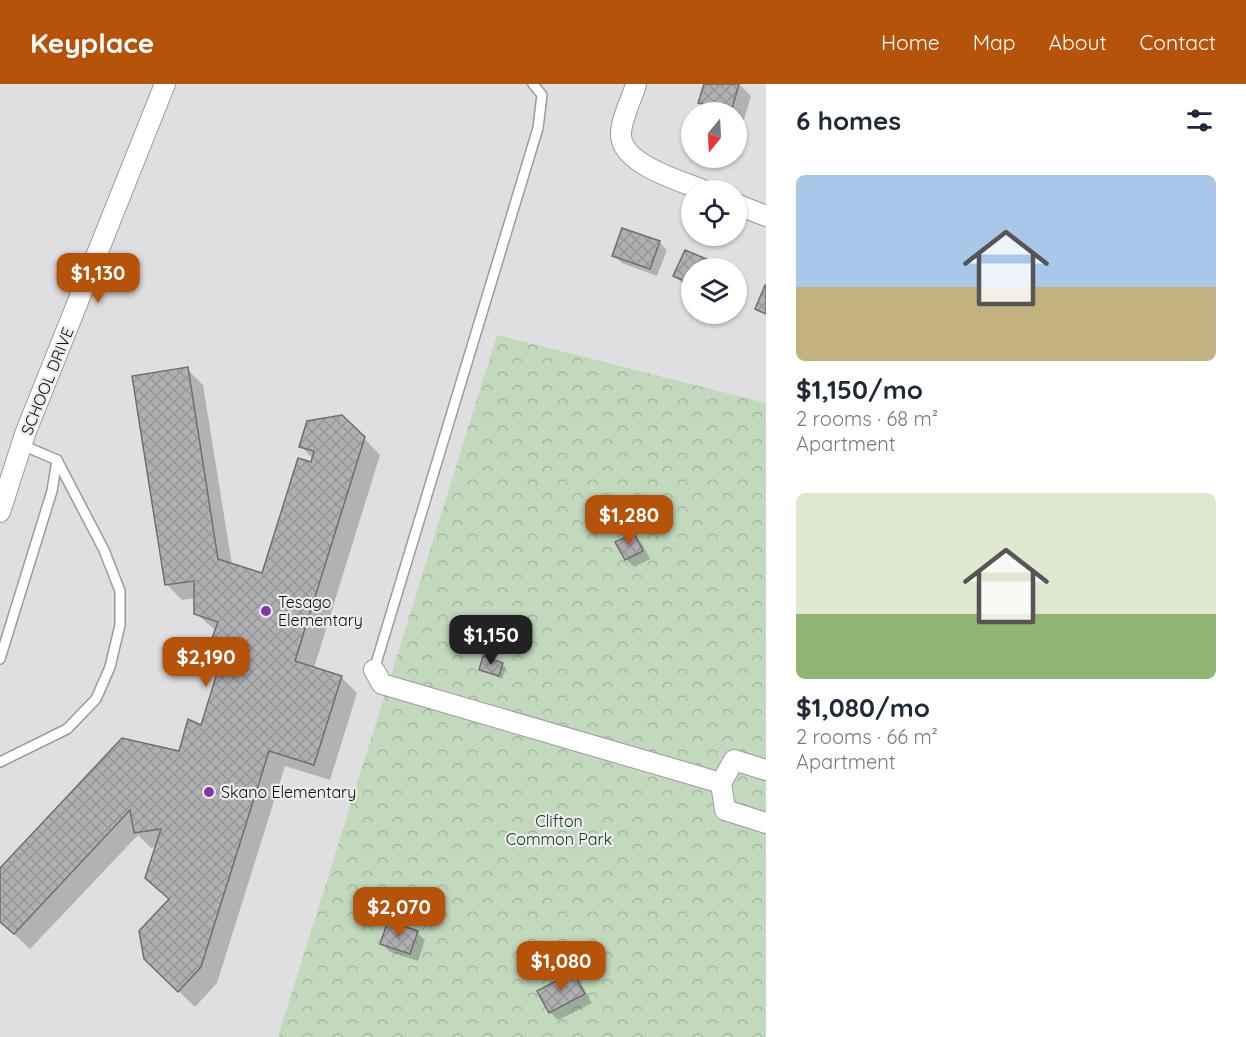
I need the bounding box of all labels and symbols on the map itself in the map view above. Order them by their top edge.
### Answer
north arrow [681,102,747,168]
pin: $1,130 [49,253,147,304]
street label: SCHOOL DRIVE [16,324,78,438]
pin: $1,280 [580,495,678,546]
place label: Tesago Elementary [278,592,363,630]
marker: Tesago Elementary [259,604,273,618]
pin: $1,150 [442,615,540,666]
pin: $2,190 [157,637,255,688]
place label: Skano Elementary [221,782,356,802]
marker: Skano Elementary [202,785,216,799]
park label: Clifton Common Park [506,811,612,849]
pin: $2,070 [350,887,448,938]
pin: $1,080 [512,941,610,992]

